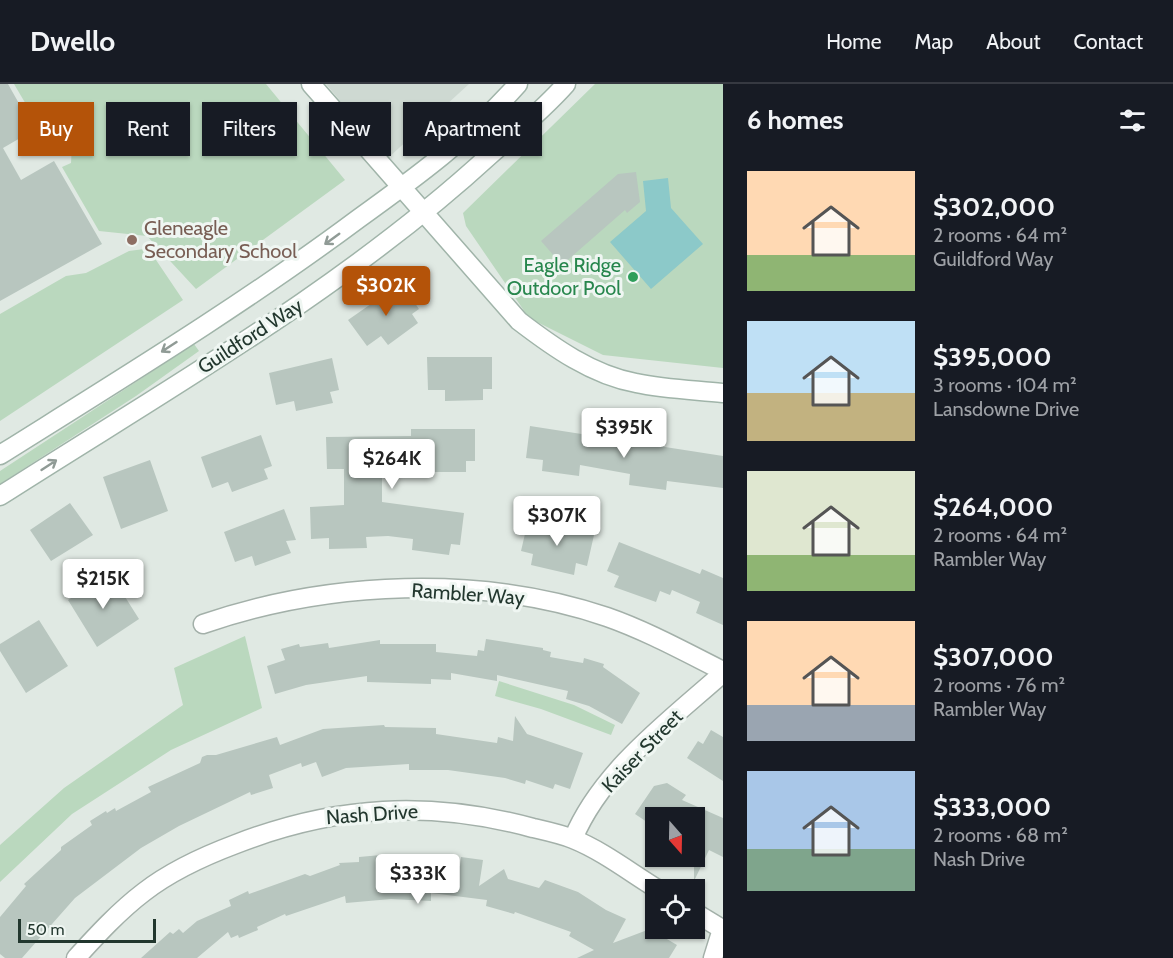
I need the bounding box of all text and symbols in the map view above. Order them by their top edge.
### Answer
text: Dwello [30,24,115,58]
text: Home [826,29,882,54]
text: Map [915,29,953,54]
text: About [986,29,1040,54]
text: Contact [1073,29,1143,54]
chip: Buy [18,102,94,156]
chip: Rent [106,102,190,156]
chip: Filters [202,102,297,156]
chip: New [309,102,391,156]
chip: Apartment [403,102,542,156]
text: 6 homes [747,104,844,136]
icon: filters [1116,104,1149,137]
text: $302,000 [933,191,1055,223]
icon: home [795,195,867,267]
place label: Gleneagle Secondary School [144,216,297,263]
text: 2 rooms · 64 m² [933,223,1067,247]
marker: Gleneagle Secondary School [125,233,139,247]
one-way arrow [324,233,340,245]
text: Guildford Way [933,247,1053,271]
place label: Eagle Ridge Outdoor Pool [507,253,621,300]
pin: $302K [344,266,428,317]
marker: Eagle Ridge Outdoor Pool [626,270,640,284]
text: $302K [356,273,416,297]
street label: Guildford Way [193,293,307,379]
one-way arrow [161,341,178,353]
text: $395,000 [933,341,1052,373]
icon: home [795,345,867,417]
text: 3 rooms · 104 m² [933,373,1077,397]
text: Lansdowne Drive [933,397,1079,421]
pin: $395K [582,408,666,459]
text: $395K [596,415,652,439]
pin: $264K [350,439,434,490]
text: $264K [363,446,421,470]
one-way arrow [40,458,57,470]
text: $264,000 [933,491,1053,523]
icon: home [795,495,867,567]
pin: $307K [515,496,599,547]
text: $307K [527,503,587,527]
text: 2 rooms · 64 m² [933,523,1067,547]
text: Rambler Way [933,547,1046,571]
pin: $215K [61,559,145,610]
text: $215K [77,566,129,590]
street label: Rambler Way [411,578,525,610]
text: $307,000 [933,641,1054,673]
icon: home [795,645,867,717]
text: 2 rooms · 76 m² [933,673,1065,697]
text: Rambler Way [933,697,1046,721]
street label: Kaiser Street [597,704,688,797]
text: $333,000 [933,791,1051,823]
icon: home [795,795,867,867]
street label: Nash Drive [325,799,419,829]
north arrow [645,807,705,867]
map controls [645,807,705,939]
text: 2 rooms · 68 m² [933,823,1068,847]
text: Nash Drive [933,847,1025,871]
pin: $333K [376,854,460,905]
text: $333K [390,861,446,885]
button: locate [645,879,705,939]
scale bar [18,916,156,944]
text: 50 m [27,920,64,939]

